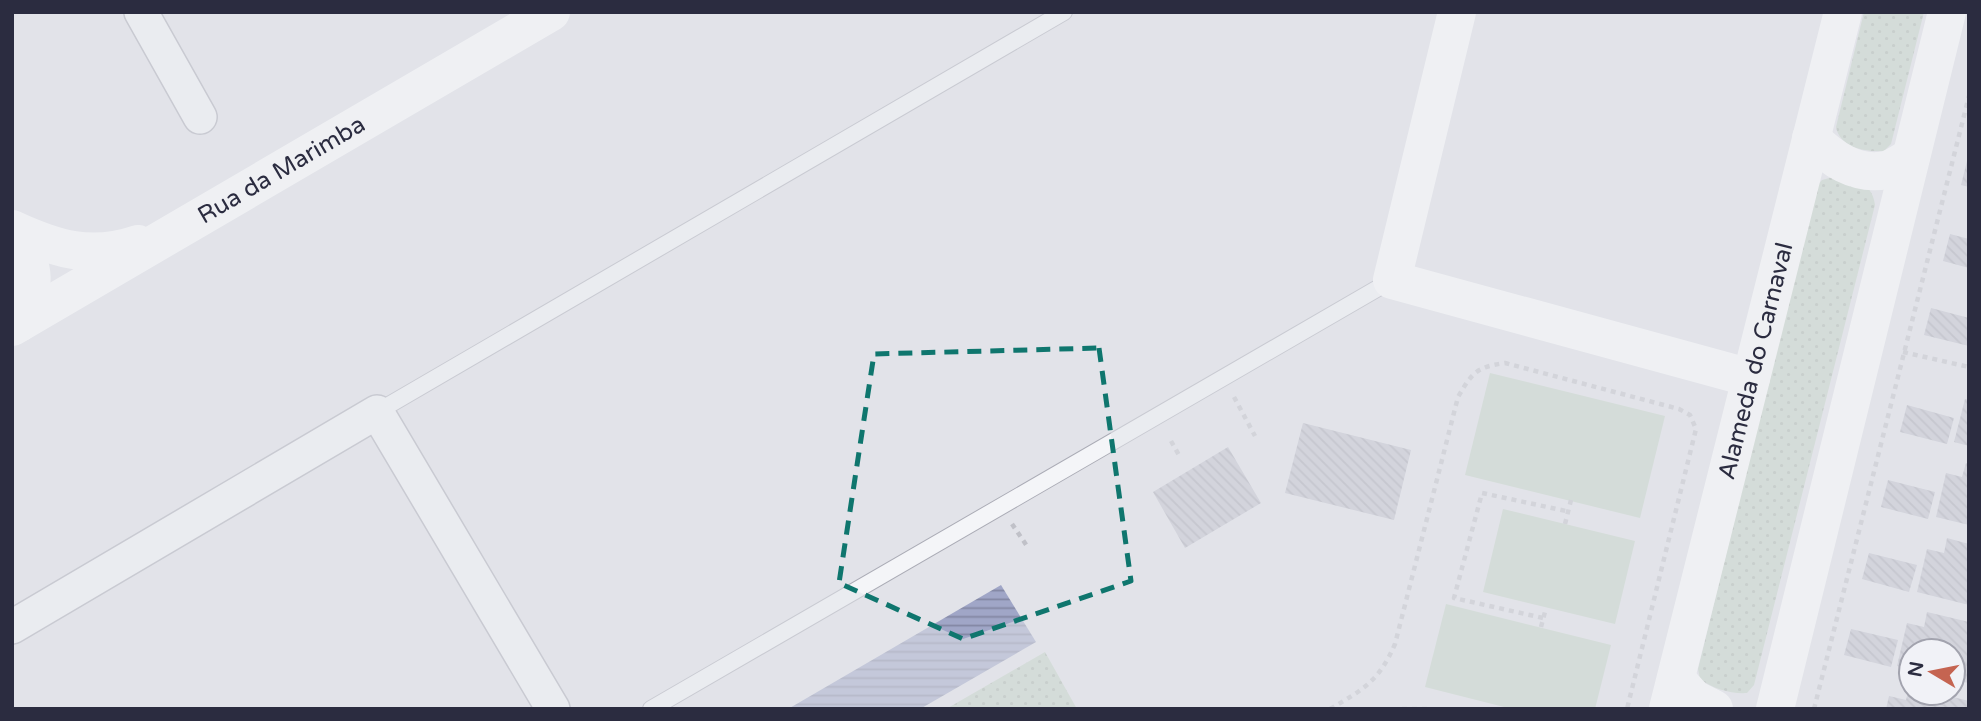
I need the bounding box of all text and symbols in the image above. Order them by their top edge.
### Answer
street label: Rua da Marimba [192,109,370,230]
street label: Alameda do Carnaval [1712,239,1799,482]
north arrow [1897,637,1967,707]
text: N [1904,660,1928,679]

